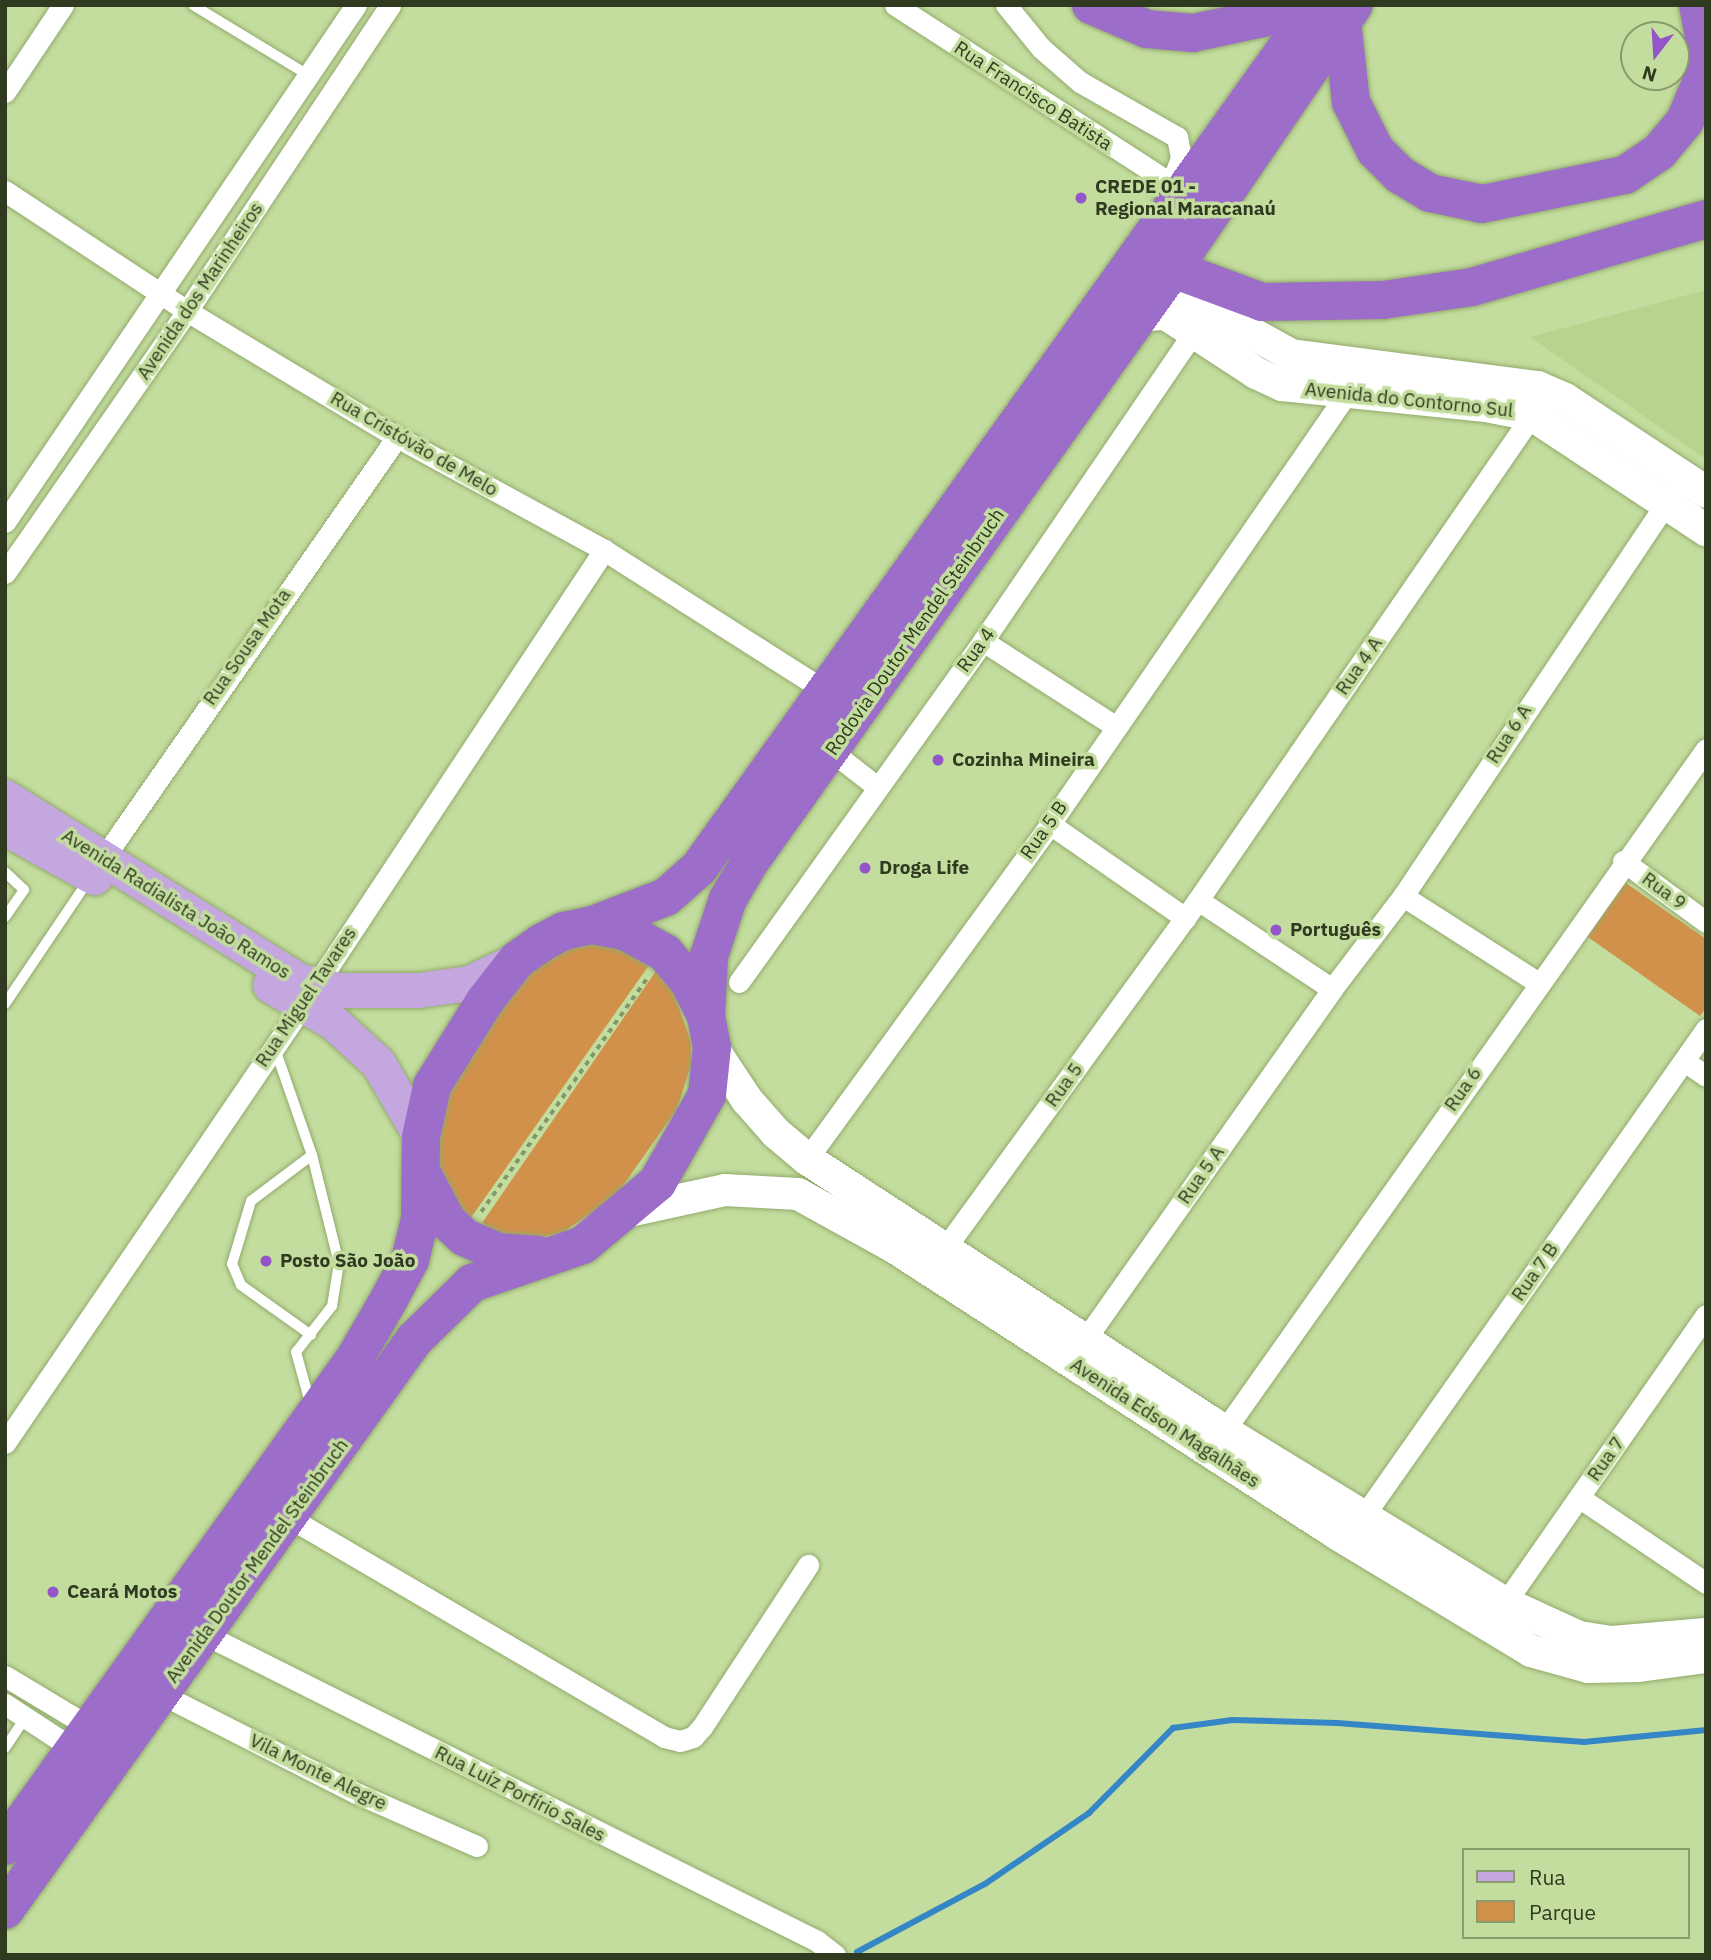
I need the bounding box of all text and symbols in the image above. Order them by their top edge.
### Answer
north arrow [1620,21,1690,91]
street label: Rua Francisco Batista [950,36,1116,156]
text: N [1639,61,1660,88]
place label: CREDE 01 - Regional Maracanaú [1095,176,1276,220]
marker: CREDE 01 - Regional Maracanaú [1073,190,1089,206]
street label: Avenida dos Marinheiros [132,198,268,384]
street label: Avenida do Contorno Sul [1304,378,1514,422]
street label: Rua Cristóvão de Melo [326,387,502,501]
street label: Rodovia Doutor Mendel Steinbruch [821,504,1009,760]
street label: Rua Sousa Mota [198,584,296,710]
street label: Rua 4 [952,623,1000,677]
street label: Rua 4 A [1331,633,1387,699]
street label: Rua 6 A [1482,700,1536,768]
place label: Cozinha Mineira [952,749,1095,771]
marker: Cozinha Mineira [930,752,946,768]
street label: Rua 5 B [1016,796,1072,864]
street label: Avenida Radialista João Ramos [58,824,294,984]
place label: Droga Life [879,857,969,879]
marker: Droga Life [857,860,873,876]
street label: Rua 9 [1637,867,1691,915]
place label: Português [1290,919,1381,941]
marker: Português [1268,922,1284,938]
street label: Rua Miguel Tavares [251,923,361,1071]
street label: Rua 5 [1040,1058,1088,1112]
street label: Rua 6 [1440,1062,1486,1116]
street label: Rua 5 A [1173,1142,1229,1208]
street label: Rua 7 B [1507,1238,1563,1306]
place label: Posto São João [280,1250,415,1272]
marker: Posto São João [258,1253,274,1269]
street label: Avenida Edson Magalhães [1066,1353,1264,1493]
street label: Rua 7 [1583,1432,1629,1486]
street label: Avenida Doutor Mendel Steinbruch [161,1435,353,1687]
place label: Ceará Motos [67,1581,177,1603]
marker: Ceará Motos [45,1584,61,1600]
street label: Vila Monte Alegre [246,1729,390,1815]
street label: Rua Luíz Porfírio Sales [431,1741,609,1847]
legend [1462,1848,1690,1939]
text: Rua [1529,1863,1566,1891]
text: Parque [1529,1898,1596,1926]

